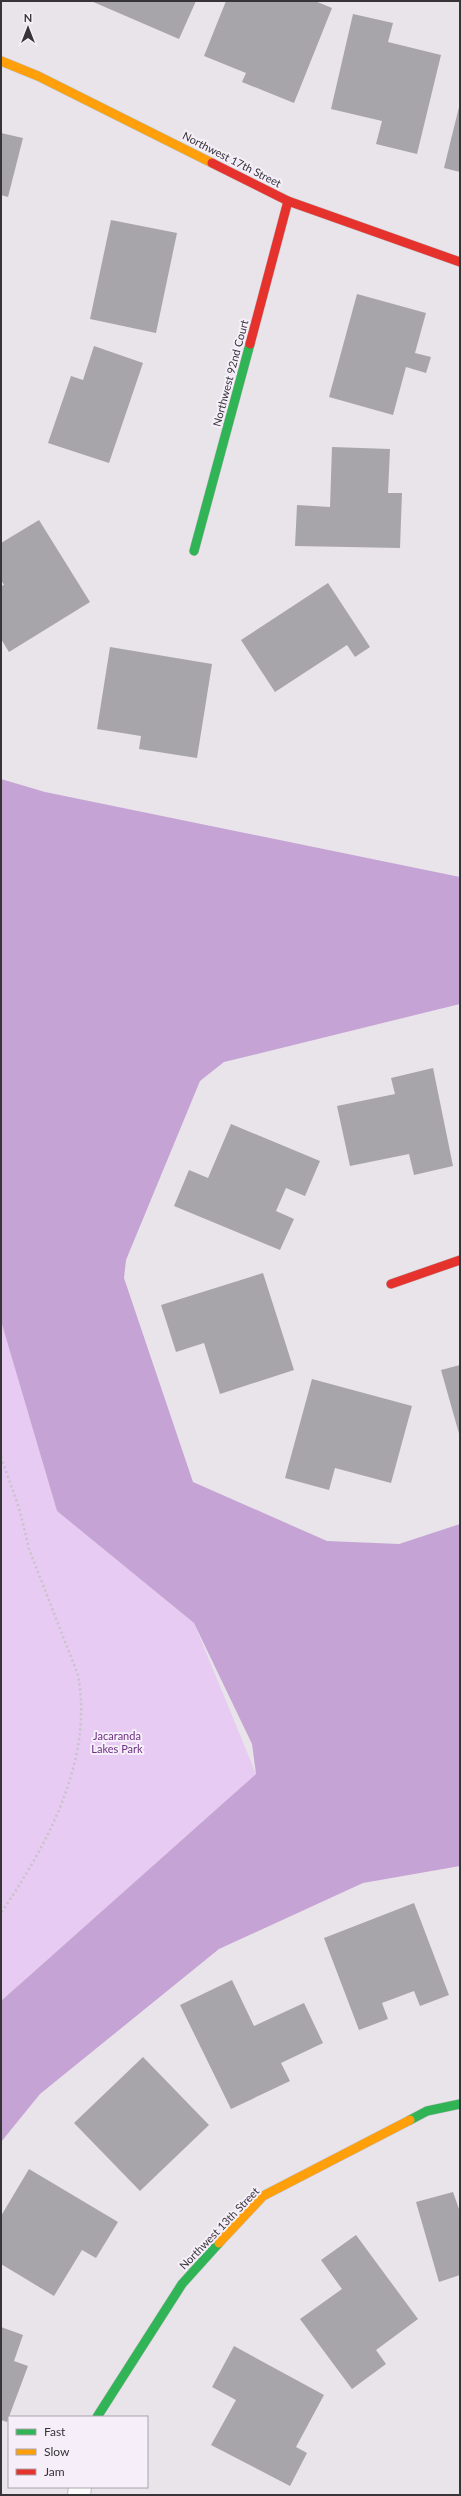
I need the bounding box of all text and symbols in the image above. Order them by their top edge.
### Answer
north arrow [8,8,48,48]
text: N [24,11,32,24]
street label: Northwest 17th Street [180,128,284,190]
street label: Northwest 92nd Court [210,318,251,428]
park label: Jacaranda Lakes Park [91,1729,143,1755]
street label: Northwest 13th Street [176,2184,262,2272]
legend [8,2416,148,2488]
text: Fast [44,2424,66,2439]
text: Slow [44,2444,70,2459]
text: Jam [44,2464,65,2479]

